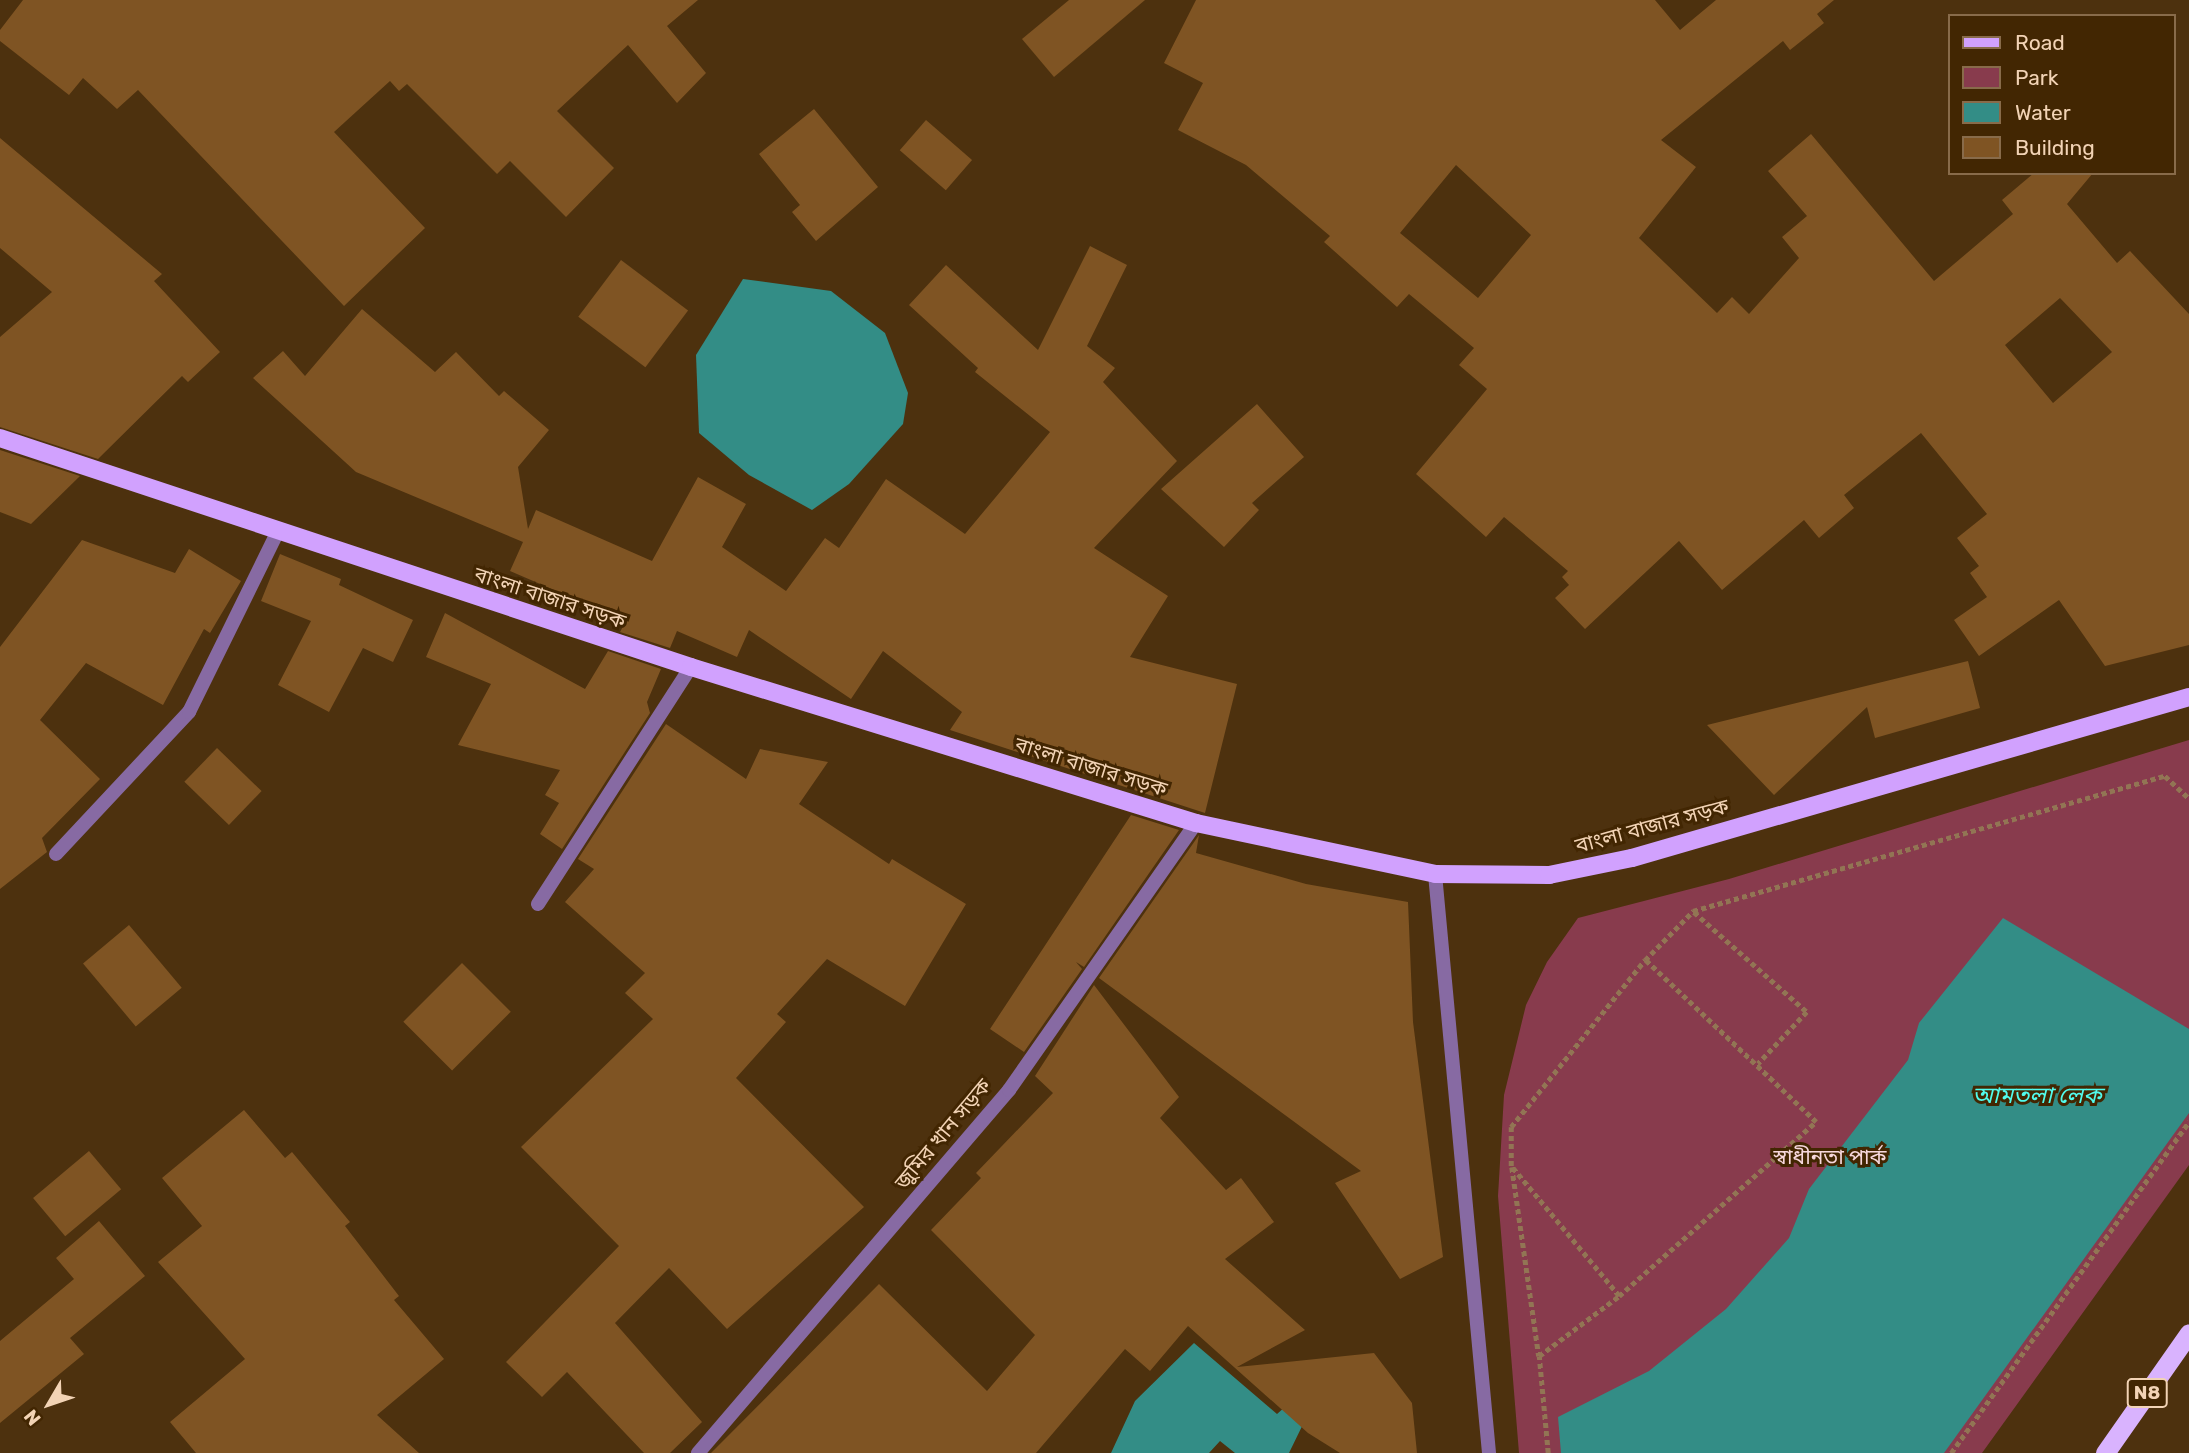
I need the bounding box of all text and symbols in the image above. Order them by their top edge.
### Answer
legend [1948,14,2175,175]
text: Road [2015,30,2065,55]
text: Park [2015,65,2059,90]
text: Water [2015,100,2071,125]
text: Building [2015,135,2095,160]
street label: বাংলা বাজার সড়ক [471,562,629,634]
street label: বাংলা বাজার সড়ক [1012,732,1170,802]
street label: বাংলা বাজার সড়ক [1573,793,1731,859]
street label: জুমির খান সড়ক [889,1074,997,1194]
water label: আমতলা লেক [1972,1081,2102,1109]
park label: স্বাধীনতা পার্ক [1773,1144,1887,1170]
north arrow [14,1369,84,1439]
road number: N8 [2126,1378,2168,1408]
text: N [19,1405,46,1430]

